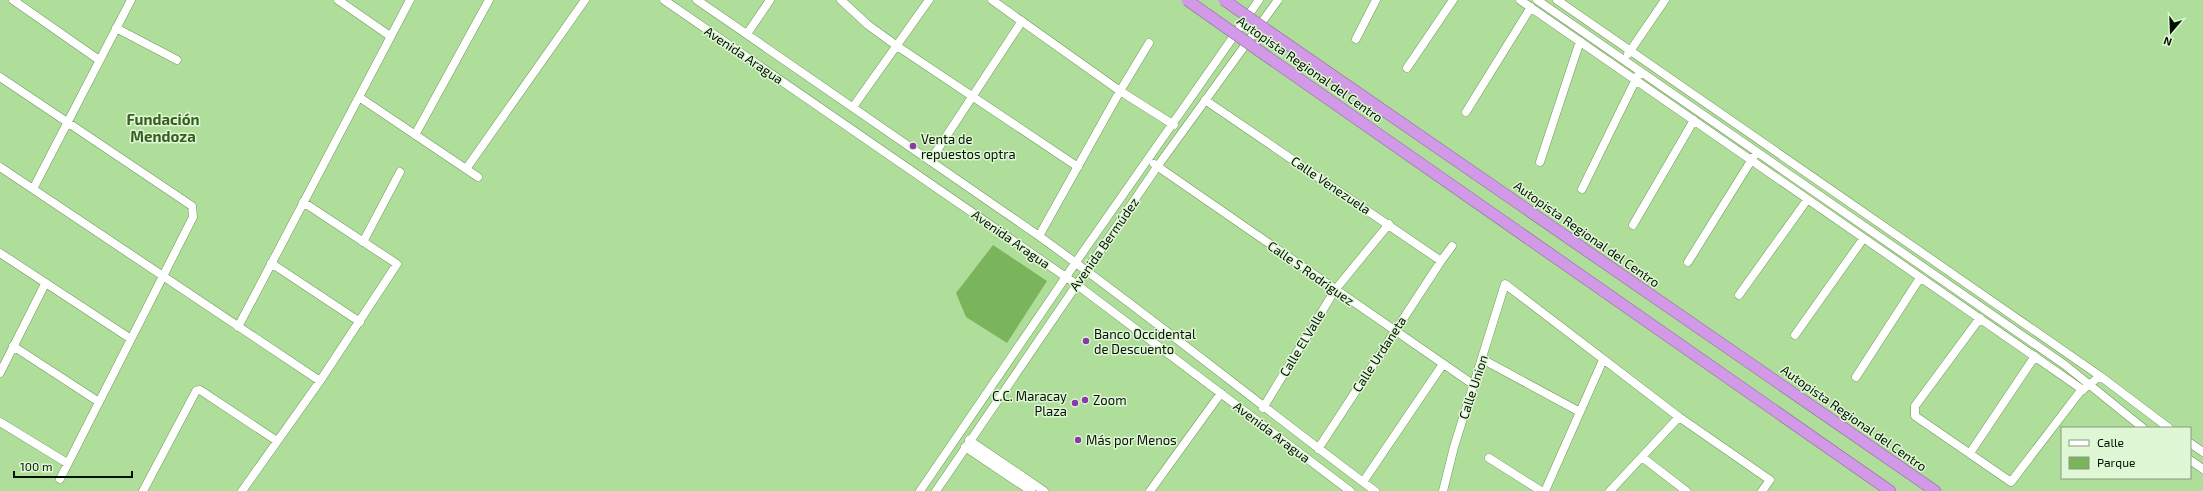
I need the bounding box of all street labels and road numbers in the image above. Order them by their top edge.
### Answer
street label: Autopista Regional del Centro [1234,12,1386,126]
street label: Avenida Aragua [701,23,787,87]
street label: Calle Venezuela [1288,152,1374,218]
street label: Autopista Regional del Centro [1511,177,1663,291]
street label: Avenida Bermúdez [1066,194,1142,294]
street label: Avenida Aragua [969,206,1053,272]
street label: Calle S Rodriguez [1265,237,1357,309]
street label: Calle El Valle [1276,307,1328,379]
street label: Calle Urdaneta [1349,313,1409,395]
street label: Calle Union [1455,353,1491,421]
street label: Autopista Regional del Centro [1778,361,1930,475]
street label: Avenida Aragua [1231,398,1313,466]

